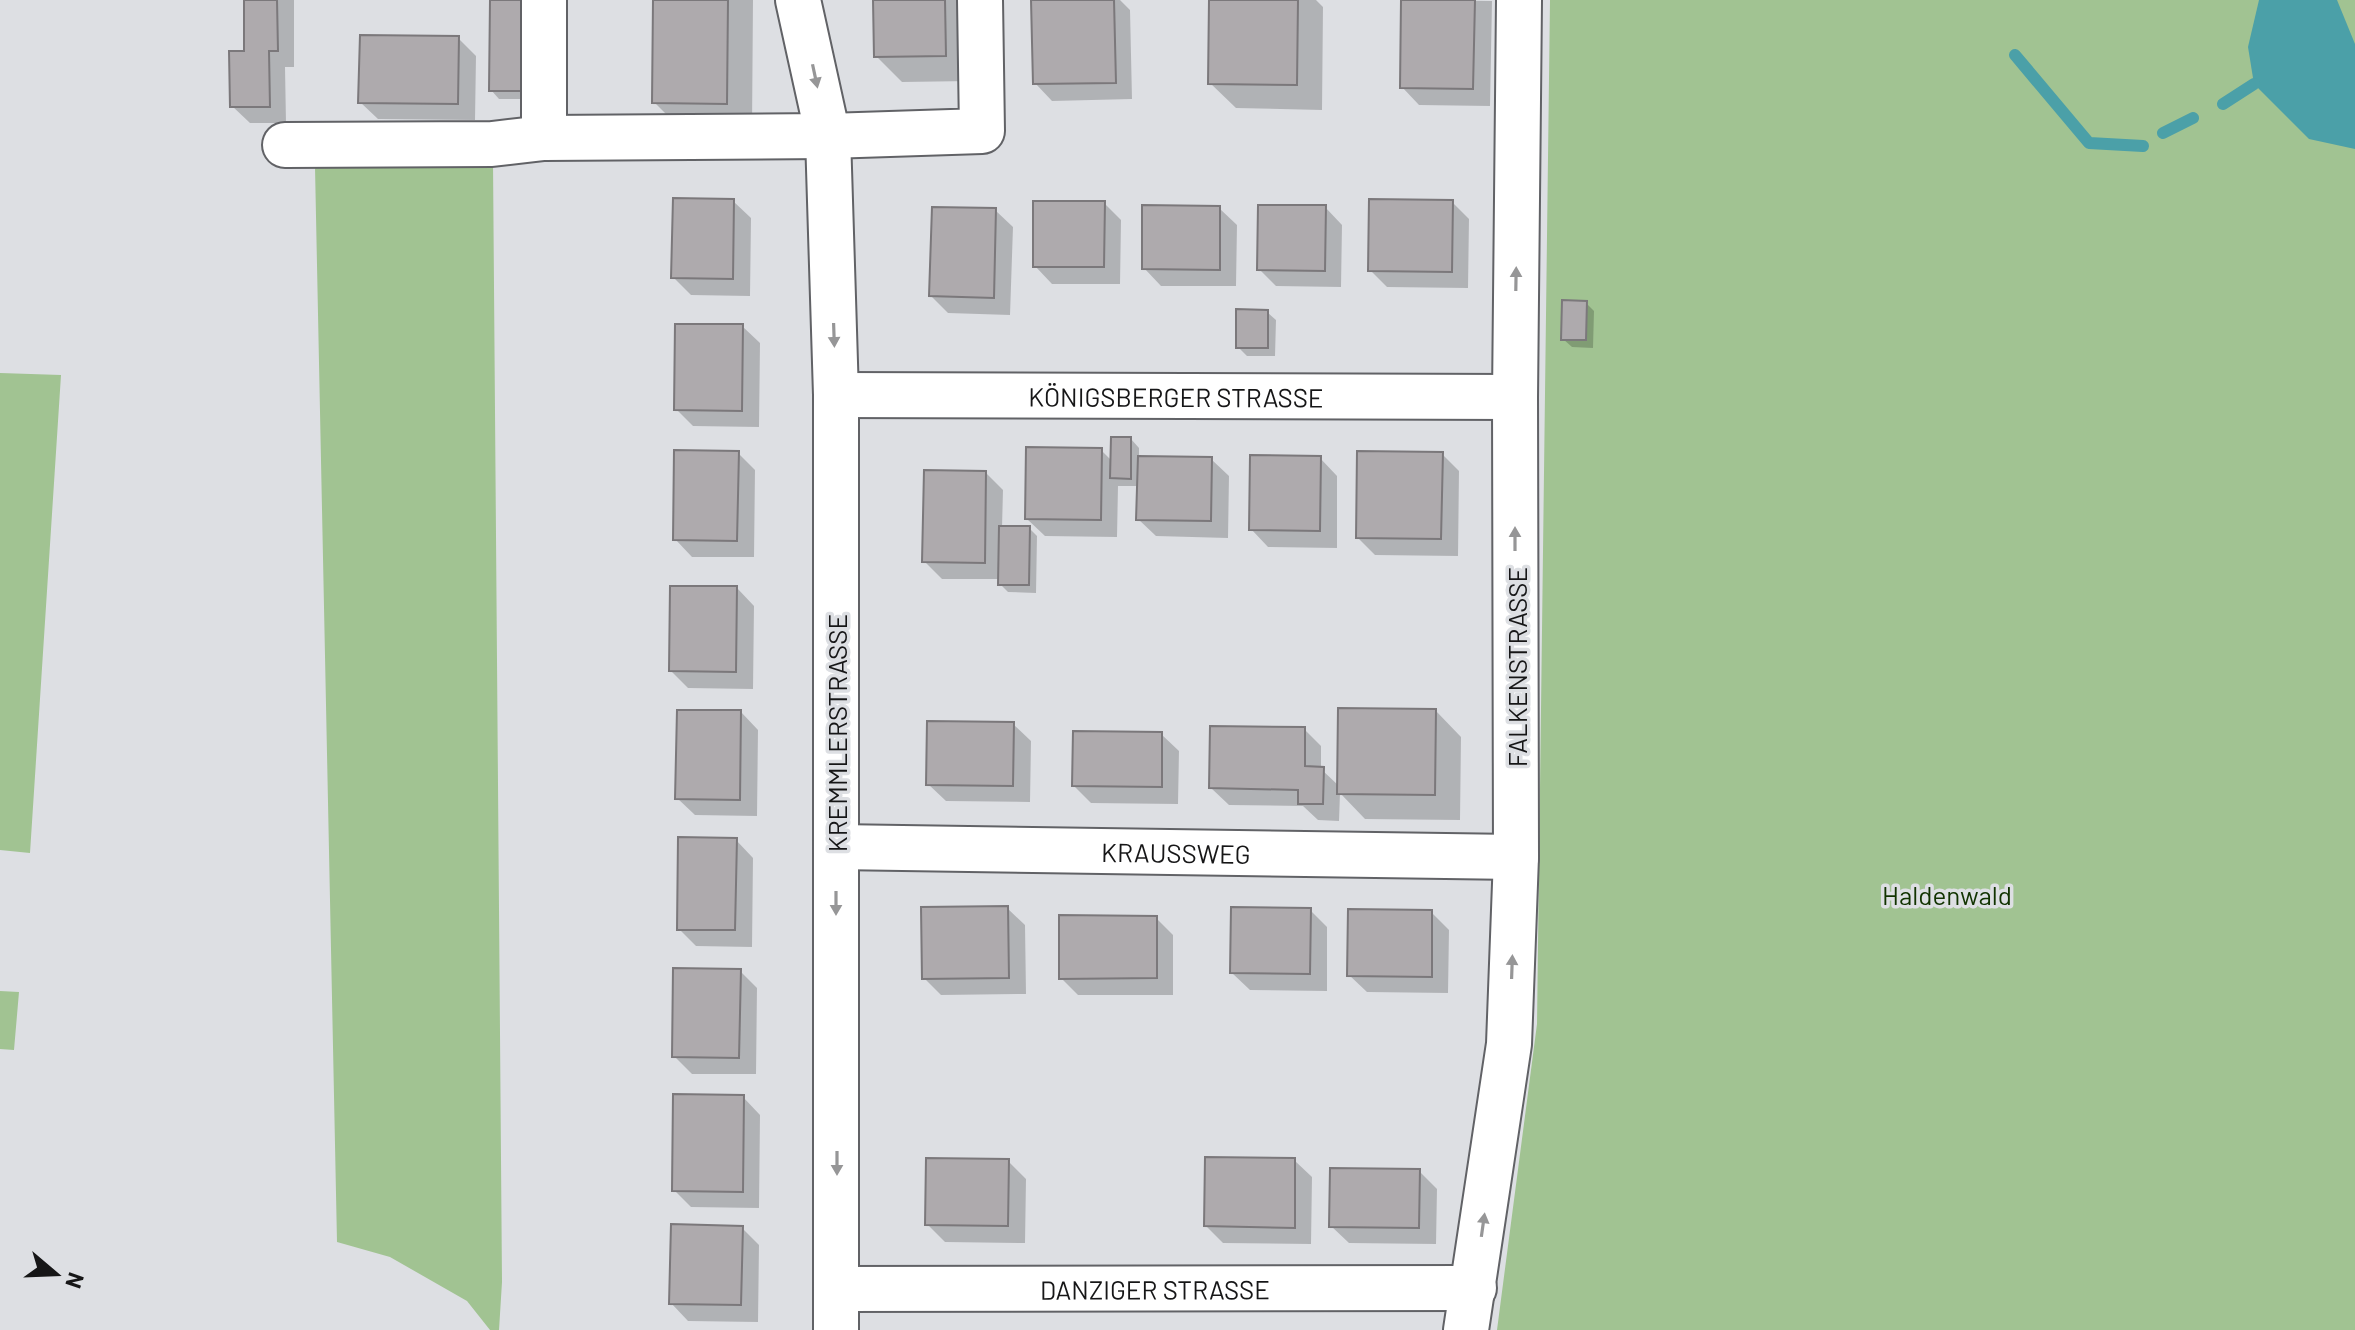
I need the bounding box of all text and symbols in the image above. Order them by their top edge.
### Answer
one-way arrow [809,64,822,89]
one-way arrow [1510,266,1522,291]
one-way arrow [828,323,840,348]
street label: KÖNIGSBERGER STRASSE [1028,380,1324,412]
one-way arrow [1509,526,1521,551]
street label: FALKENSTRASSE [1501,567,1532,767]
street label: KREMMLERSTRASSE [821,614,852,852]
street label: KRAUSSWEG [1101,835,1251,869]
park label: Haldenwald [1882,879,2012,910]
one-way arrow [830,891,842,916]
one-way arrow [1505,954,1518,979]
one-way arrow [830,1151,843,1176]
one-way arrow [1477,1212,1490,1237]
north arrow [16,1234,96,1314]
text: N [61,1270,91,1292]
street label: DANZIGER STRASSE [1040,1273,1270,1304]

